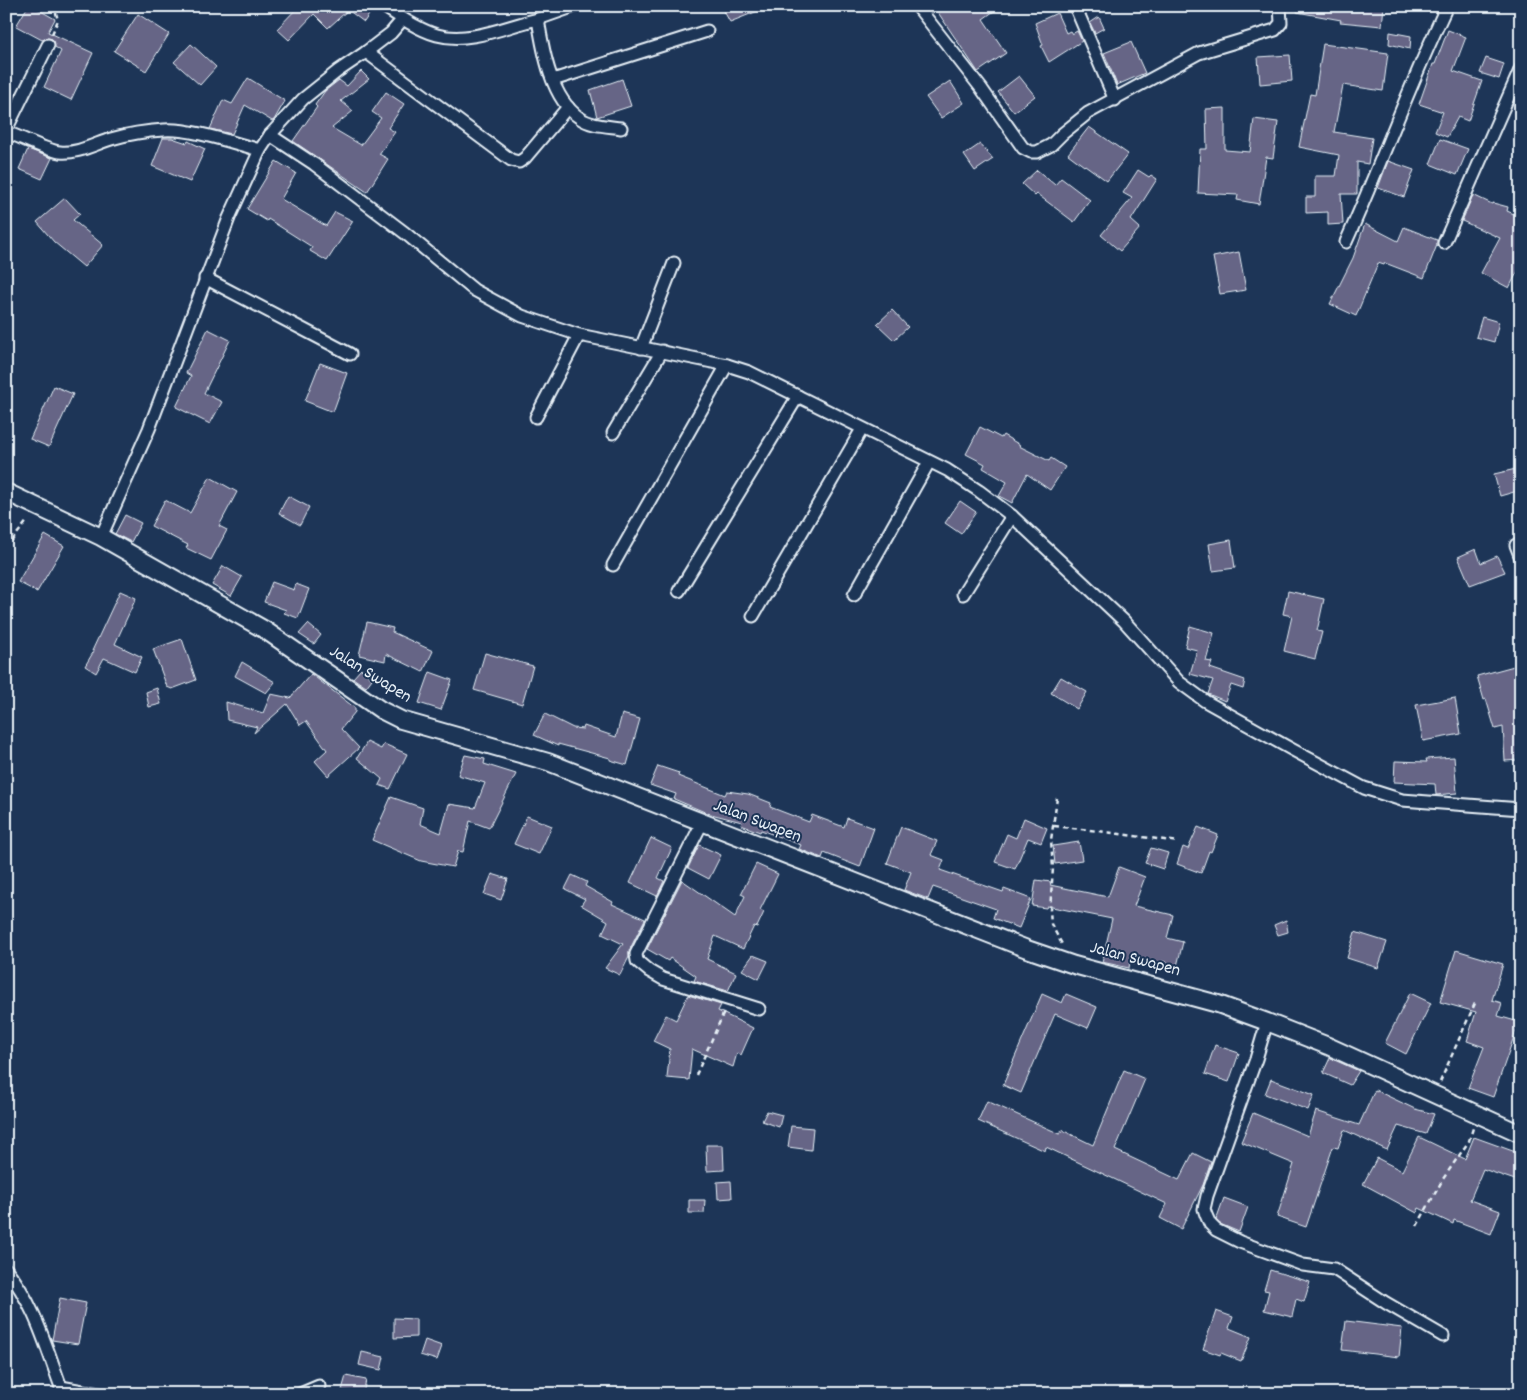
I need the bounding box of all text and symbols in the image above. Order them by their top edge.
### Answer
street label: Jalan Swapen [324,640,416,710]
street label: Jalan Swapen [709,794,805,850]
street label: Jalan Swapen [1087,936,1183,984]

